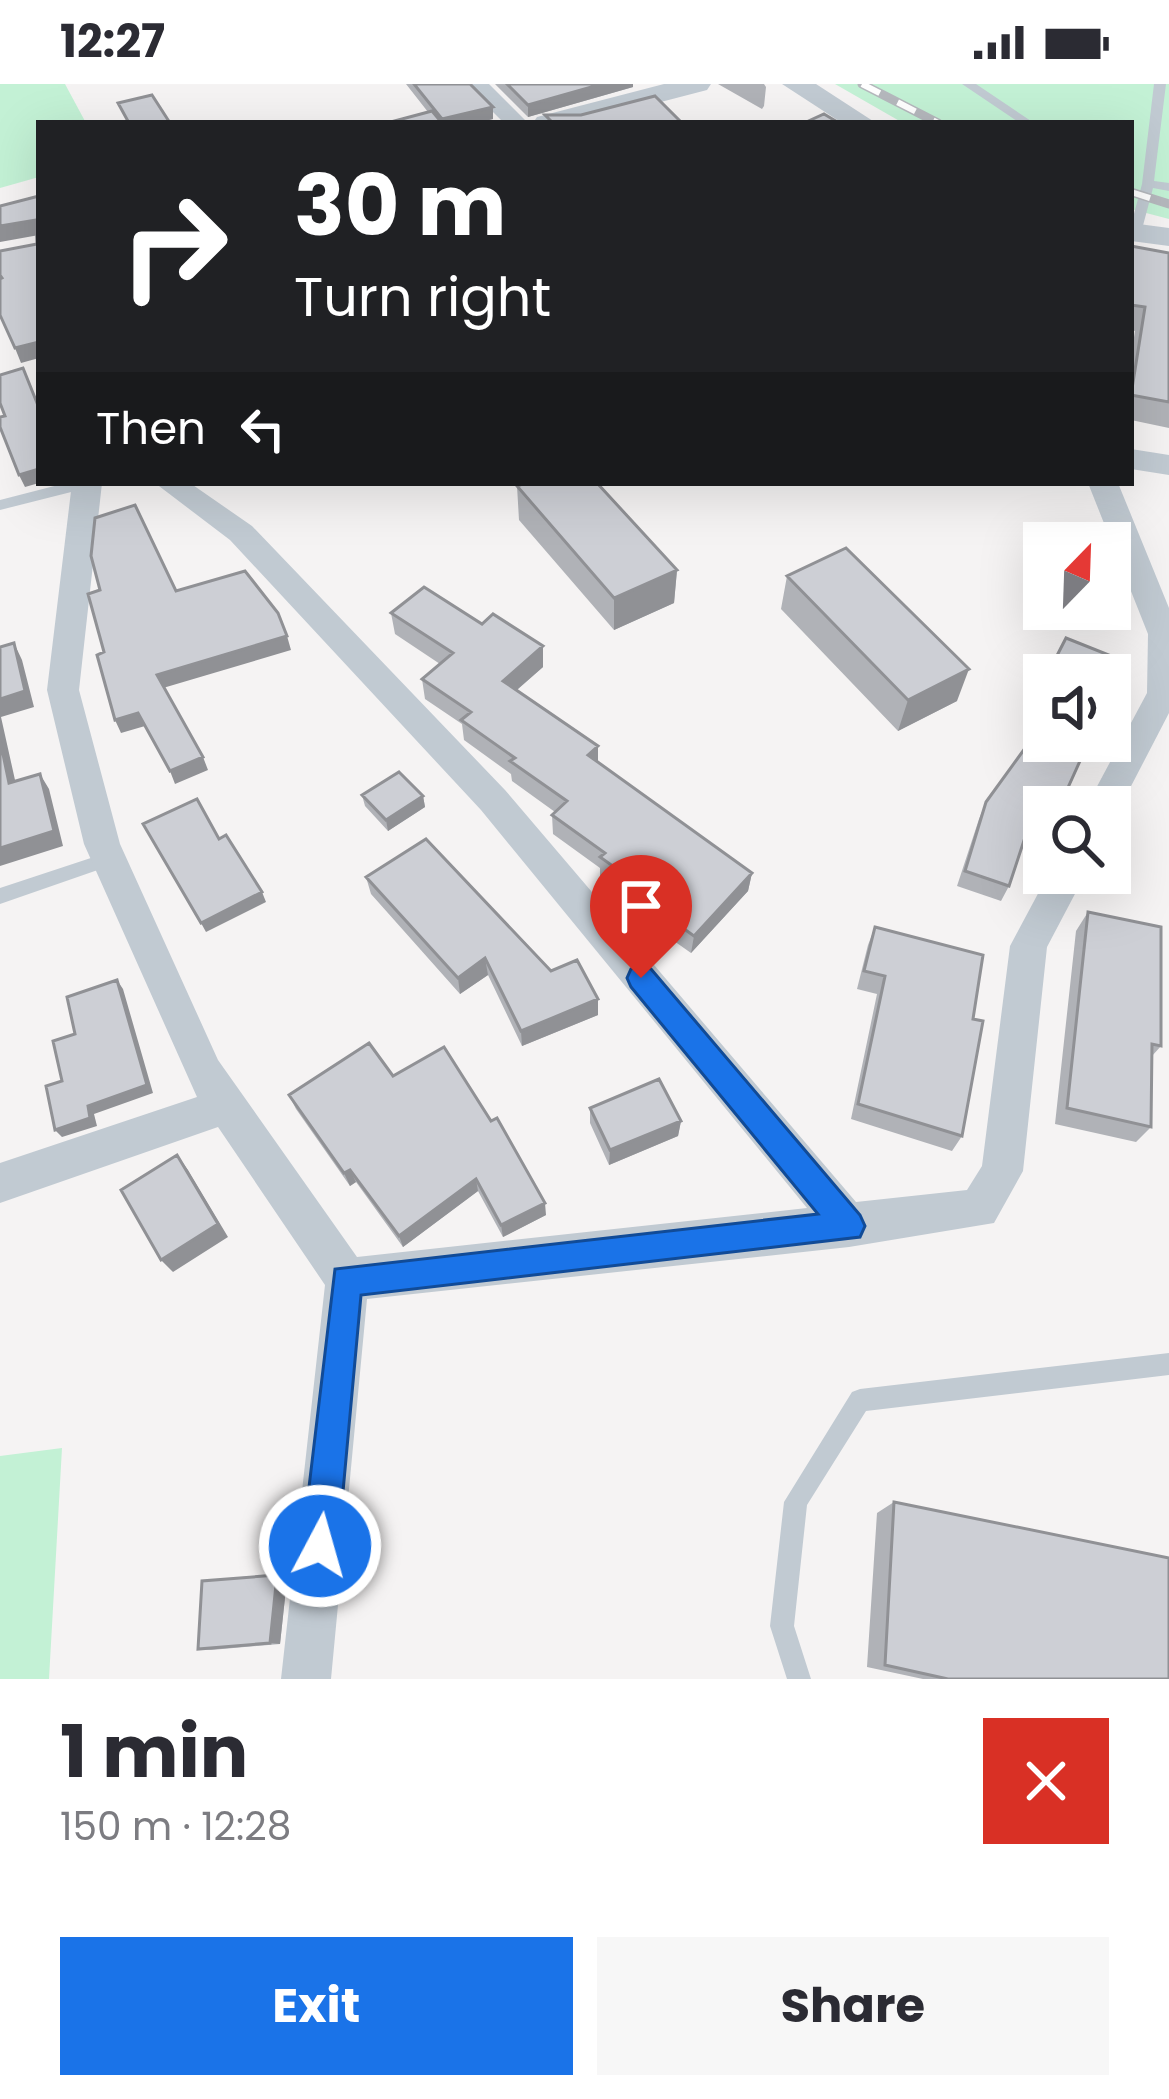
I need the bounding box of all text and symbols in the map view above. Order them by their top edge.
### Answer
text: 12:27 [60,10,165,73]
text: 30 m [294,147,506,264]
icon: right [96,168,252,324]
text: Turn right [294,259,551,335]
icon: left [230,396,296,462]
text: Then [96,397,206,460]
north arrow [1023,522,1131,630]
map controls [1023,522,1131,894]
button: sound [1023,654,1131,762]
button: search [1023,786,1131,894]
pin [590,855,692,978]
icon: arrive [608,873,674,939]
position arrow [257,1483,383,1609]
text: 1 min [60,1701,248,1802]
button: close [983,1718,1109,1844]
text: 150 m · 12:28 [60,1799,291,1854]
button: Exit [60,1937,573,2075]
button: Share [597,1937,1109,2075]

